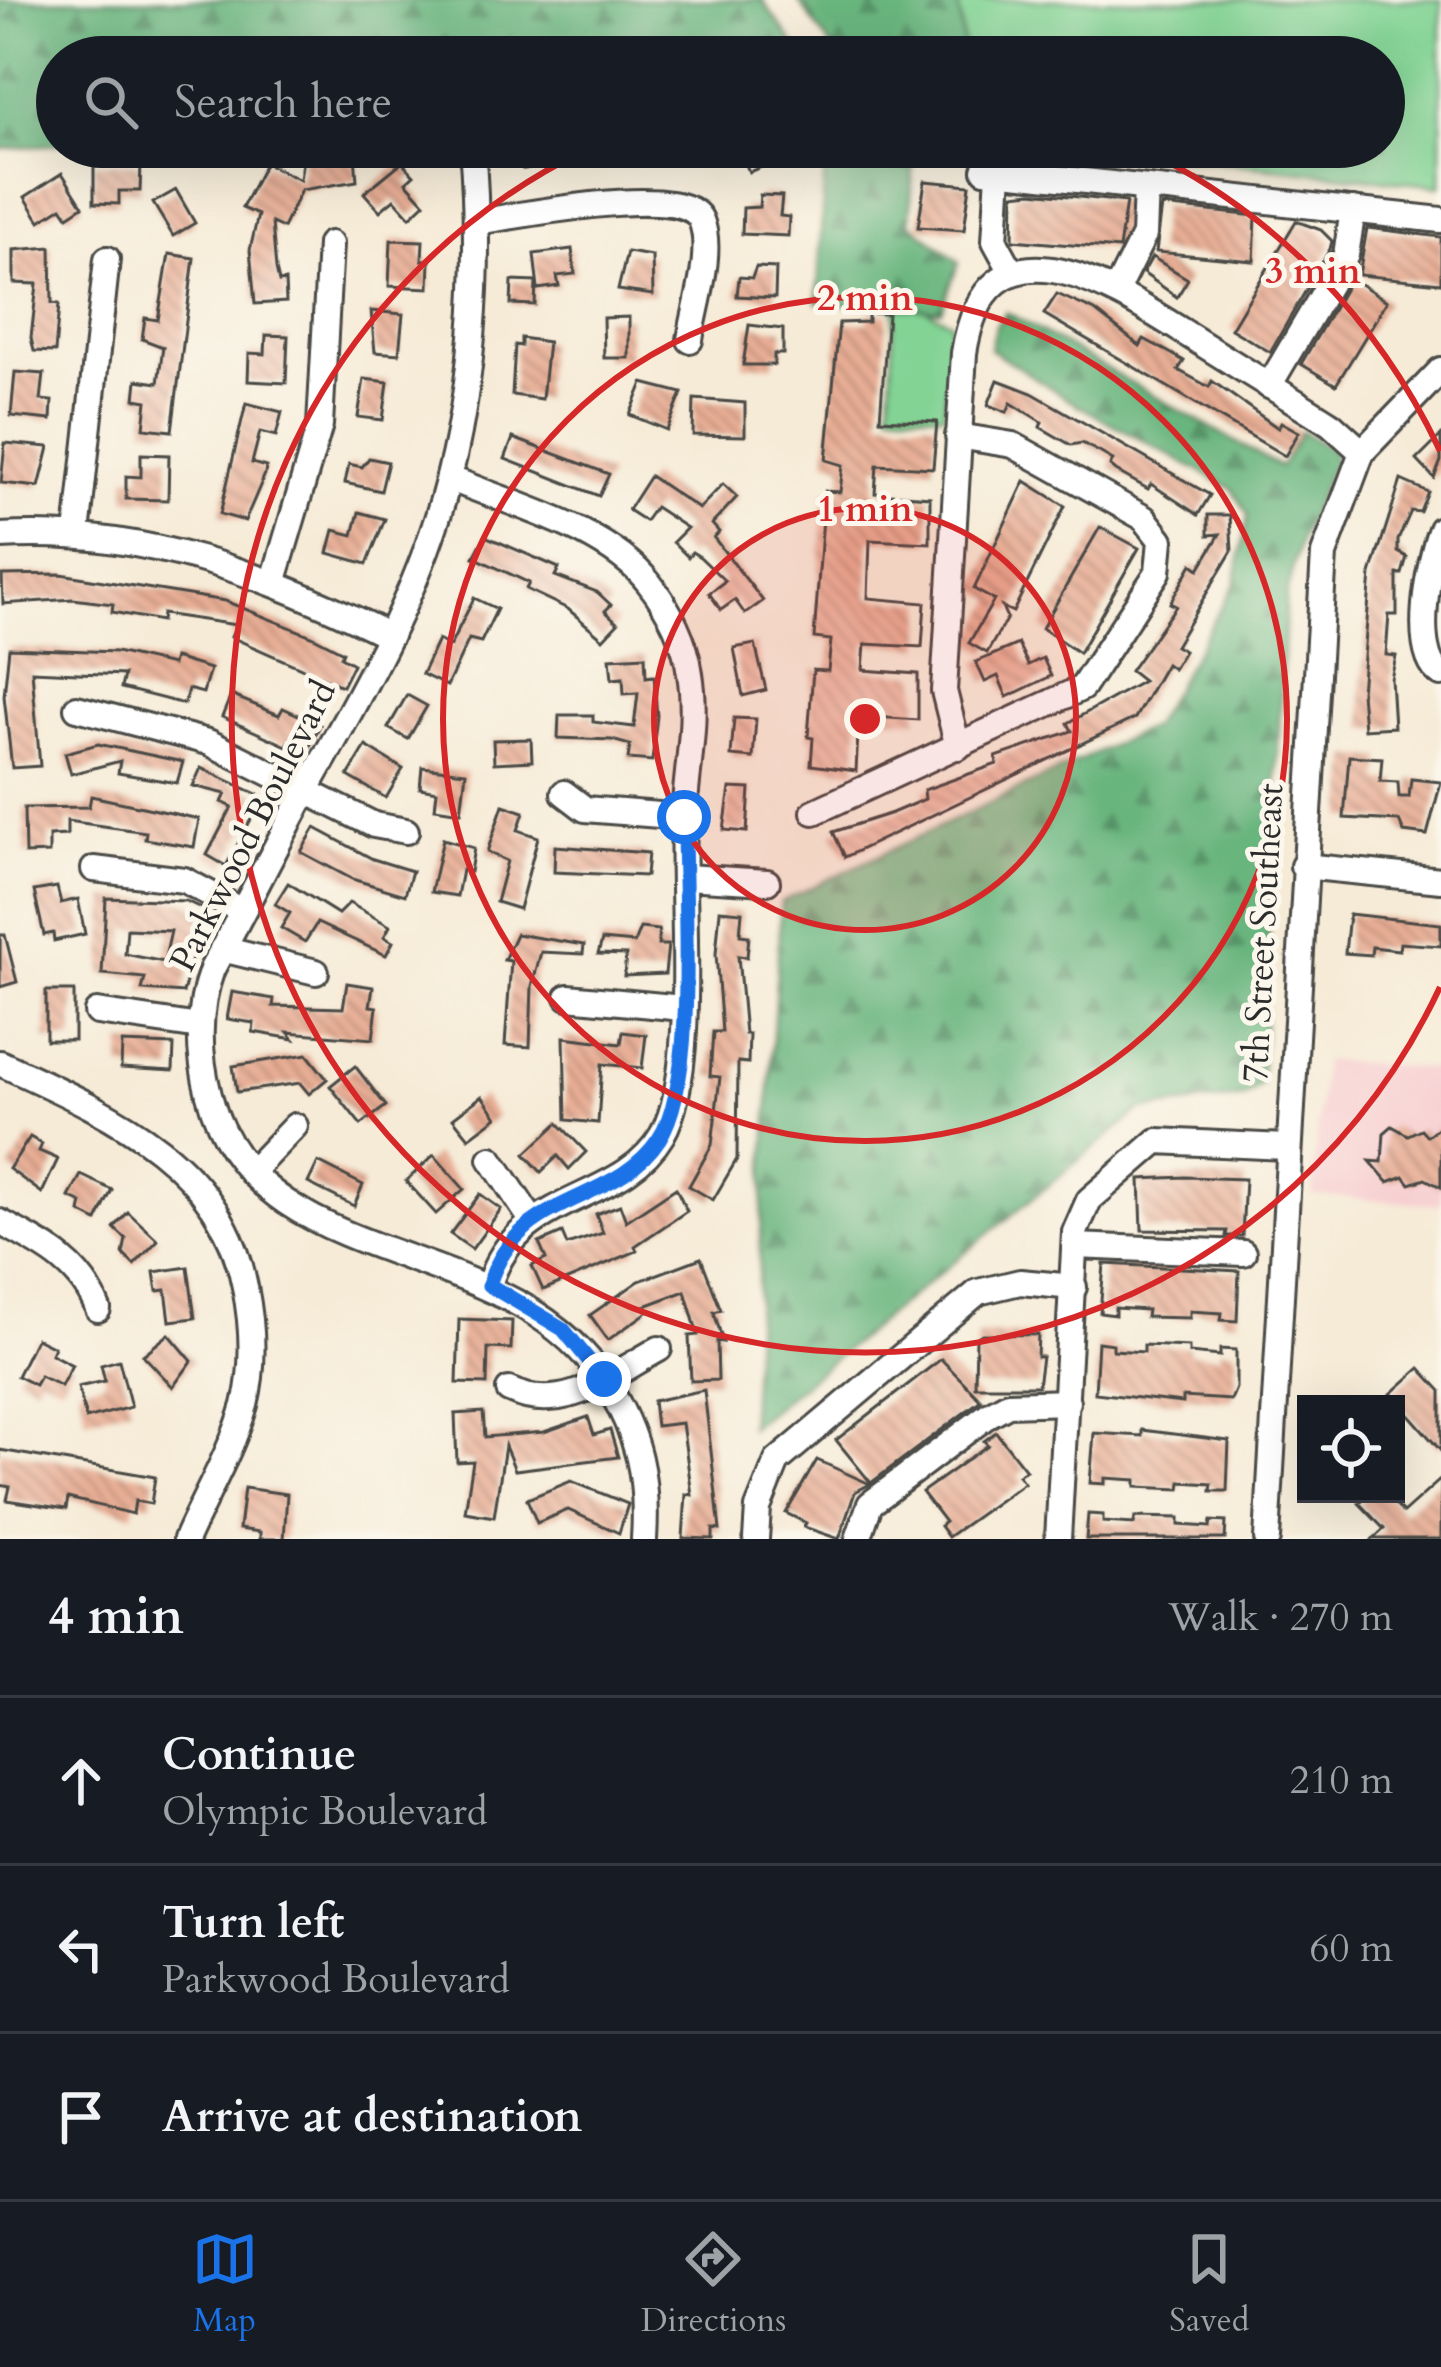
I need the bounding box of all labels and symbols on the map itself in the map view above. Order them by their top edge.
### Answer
text: 3 min [1265,247,1361,296]
text: 2 min [817,274,913,323]
text: 1 min [817,485,913,534]
street label: Parkwood Boulevard [158,672,348,980]
centre of rings [844,698,886,740]
street label: 7th Street Southeast [1231,782,1295,1084]
route start [657,790,711,844]
route end [577,1352,631,1406]

